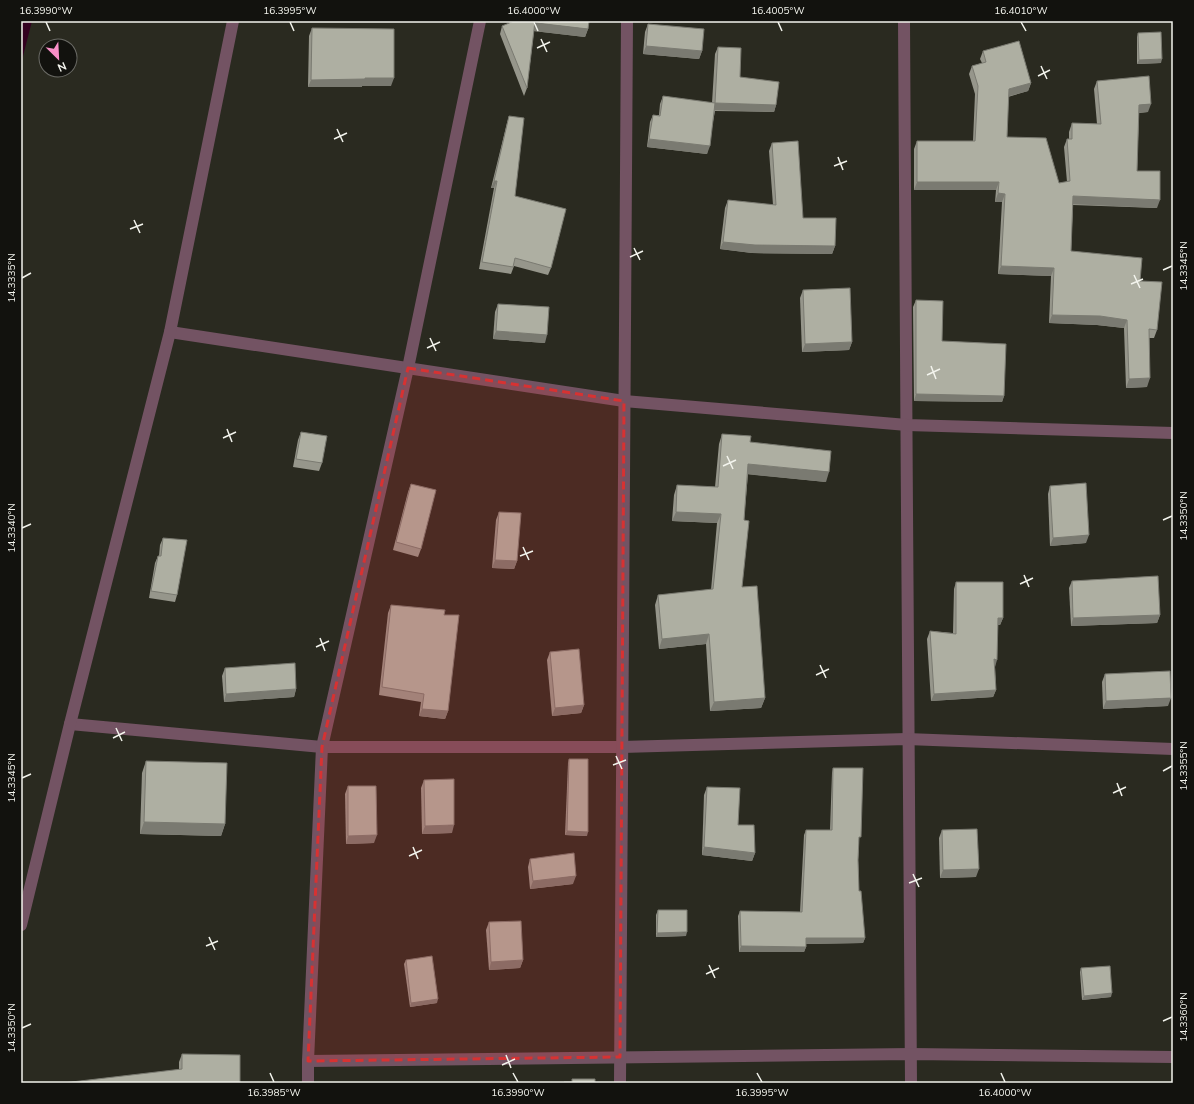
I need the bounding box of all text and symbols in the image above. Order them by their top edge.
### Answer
text: 16.3990°W [19,4,73,17]
text: 16.3995°W [263,4,317,17]
text: 16.4000°W [507,4,561,17]
text: 16.4005°W [751,4,805,17]
text: 16.4010°W [994,4,1048,17]
north arrow [38,38,78,78]
text: N [55,59,69,75]
text: 14.3345°N [1177,241,1190,291]
text: 14.3335°N [5,253,18,303]
text: 14.3350°N [1177,491,1190,541]
text: 14.3340°N [5,503,18,553]
text: 14.3355°N [1177,741,1190,791]
text: 14.3345°N [5,753,18,803]
text: 14.3360°N [1177,992,1190,1042]
text: 14.3350°N [5,1003,18,1053]
text: 16.3985°W [247,1086,301,1099]
text: 16.3990°W [491,1086,545,1099]
text: 16.3995°W [735,1086,789,1099]
text: 16.4000°W [978,1086,1032,1099]

